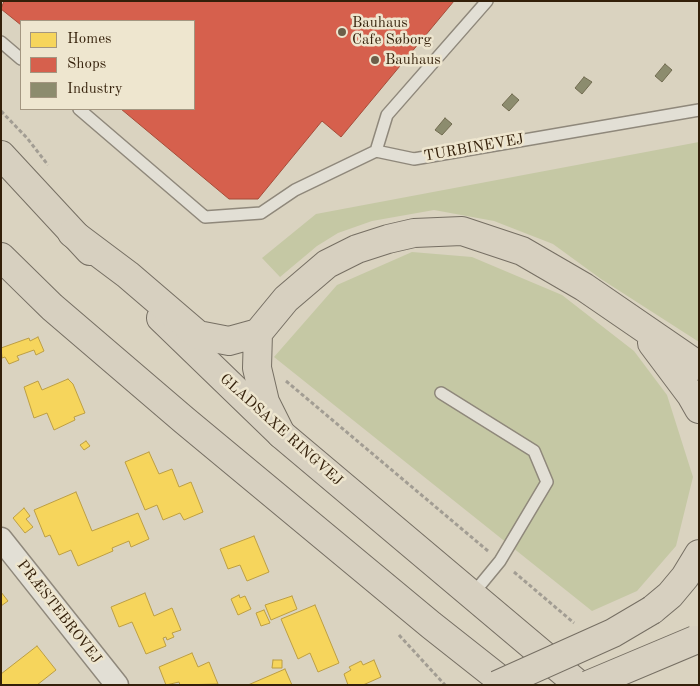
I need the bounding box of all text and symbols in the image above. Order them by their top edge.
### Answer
place label: Bauhaus Cafe Søborg [352,14,432,49]
legend [20,20,195,110]
marker: Bauhaus Cafe Søborg [336,26,348,38]
text: Homes [67,32,112,47]
place label: Bauhaus [385,51,441,69]
marker: Bauhaus [369,54,381,66]
text: Shops [67,57,106,72]
text: Industry [67,82,123,97]
street label: TURBINEVEJ [423,130,525,166]
street label: GLADSAXE RINGVEJ [216,370,346,490]
street label: PRÆSTEBROVEJ [13,557,105,667]

